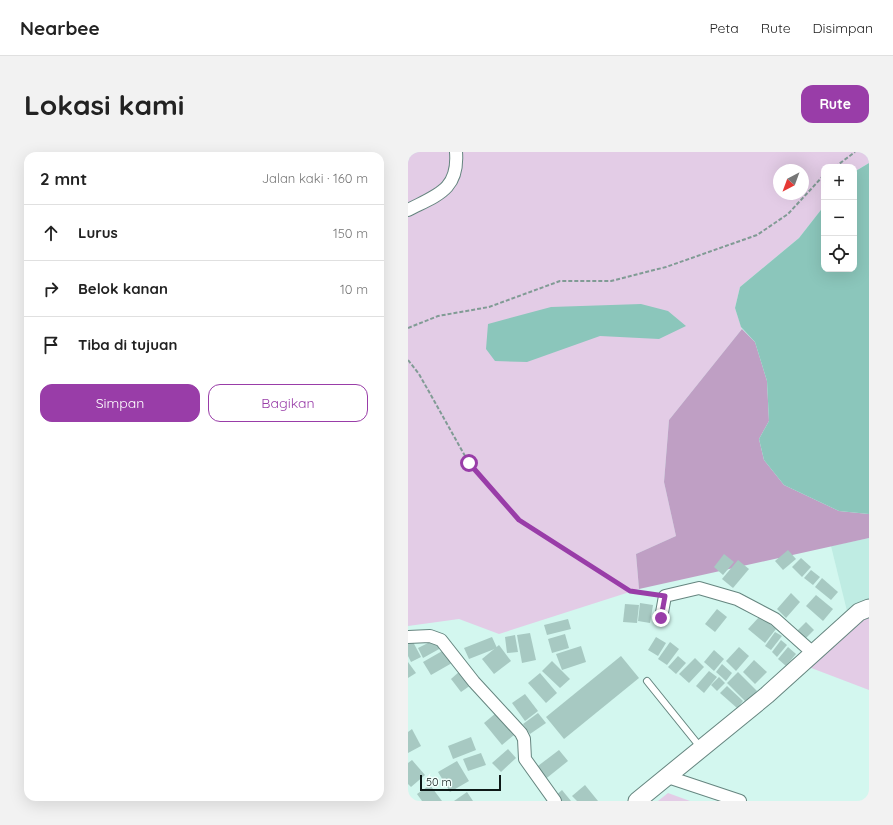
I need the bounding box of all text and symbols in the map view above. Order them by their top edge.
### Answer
text: Nearbee [20,16,100,40]
text: Peta [709,19,739,37]
text: Rute [761,19,791,37]
text: Disimpan [813,19,873,37]
button: Rute [801,85,869,123]
text: Lokasi kami [24,87,184,122]
north arrow [773,164,809,200]
map controls [821,164,857,272]
button: + [821,164,857,200]
text: 2 mnt [40,168,87,189]
text: Jalan kaki · 160 m [262,170,368,186]
button: − [821,200,857,236]
icon: ahead [40,222,62,244]
text: Lurus [78,223,118,242]
text: 150 m [333,225,368,241]
button: locate [821,236,857,272]
icon: right [40,278,62,300]
text: Belok kanan [78,279,168,298]
text: 10 m [340,281,368,297]
icon: arrive [40,334,62,356]
text: Tiba di tujuan [78,335,177,354]
button: Simpan [40,384,200,422]
button: Bagikan [208,384,368,422]
route start [460,454,478,472]
route end [652,609,670,627]
scale bar [420,773,501,792]
text: 50 m [426,775,452,789]

